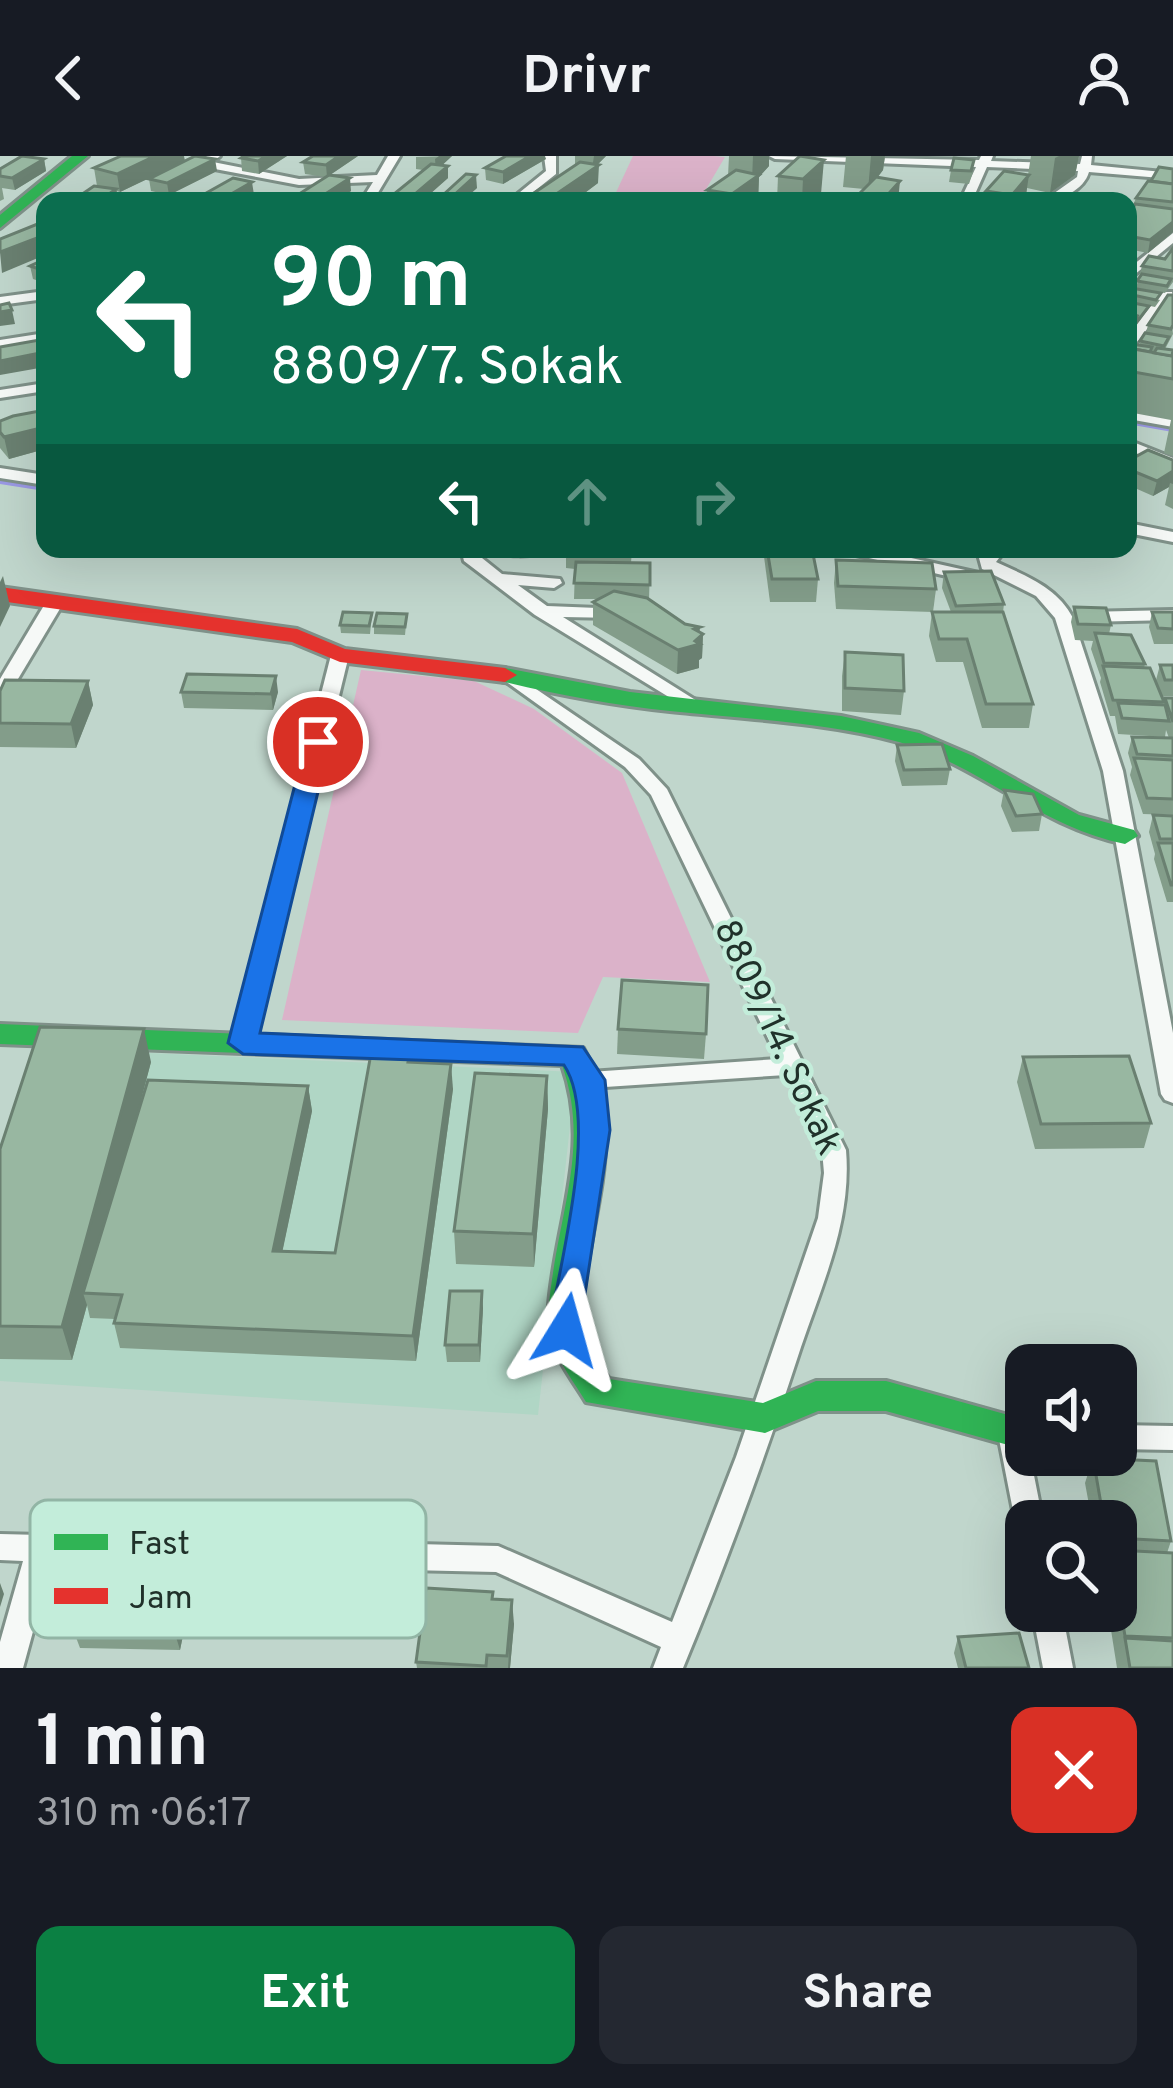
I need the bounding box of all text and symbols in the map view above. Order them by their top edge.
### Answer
text: Drivr [522,44,651,113]
icon: back [36,45,102,111]
icon: person [1071,45,1137,111]
text: 90 m [270,231,472,337]
icon: left [72,240,228,396]
text: 8809/7. Sokak [270,335,623,404]
icon: left [428,468,494,534]
icon: ahead [554,468,620,534]
icon: right [680,468,746,534]
pin [267,691,369,793]
icon: arrive [285,709,351,775]
street label: 8809/14. Sokak [701,913,851,1163]
position arrow [503,1267,629,1393]
map controls [1005,1344,1137,1632]
button: sound [1005,1344,1137,1476]
legend [30,1500,426,1638]
button: search [1005,1500,1137,1632]
text: Fast [129,1525,190,1567]
text: Jam [129,1579,193,1621]
text: 1 min [36,1700,209,1792]
button: close [1011,1707,1137,1833]
text: 310 m · 06:17 [36,1791,251,1840]
button: Exit [36,1926,575,2064]
button: Share [599,1926,1137,2064]

